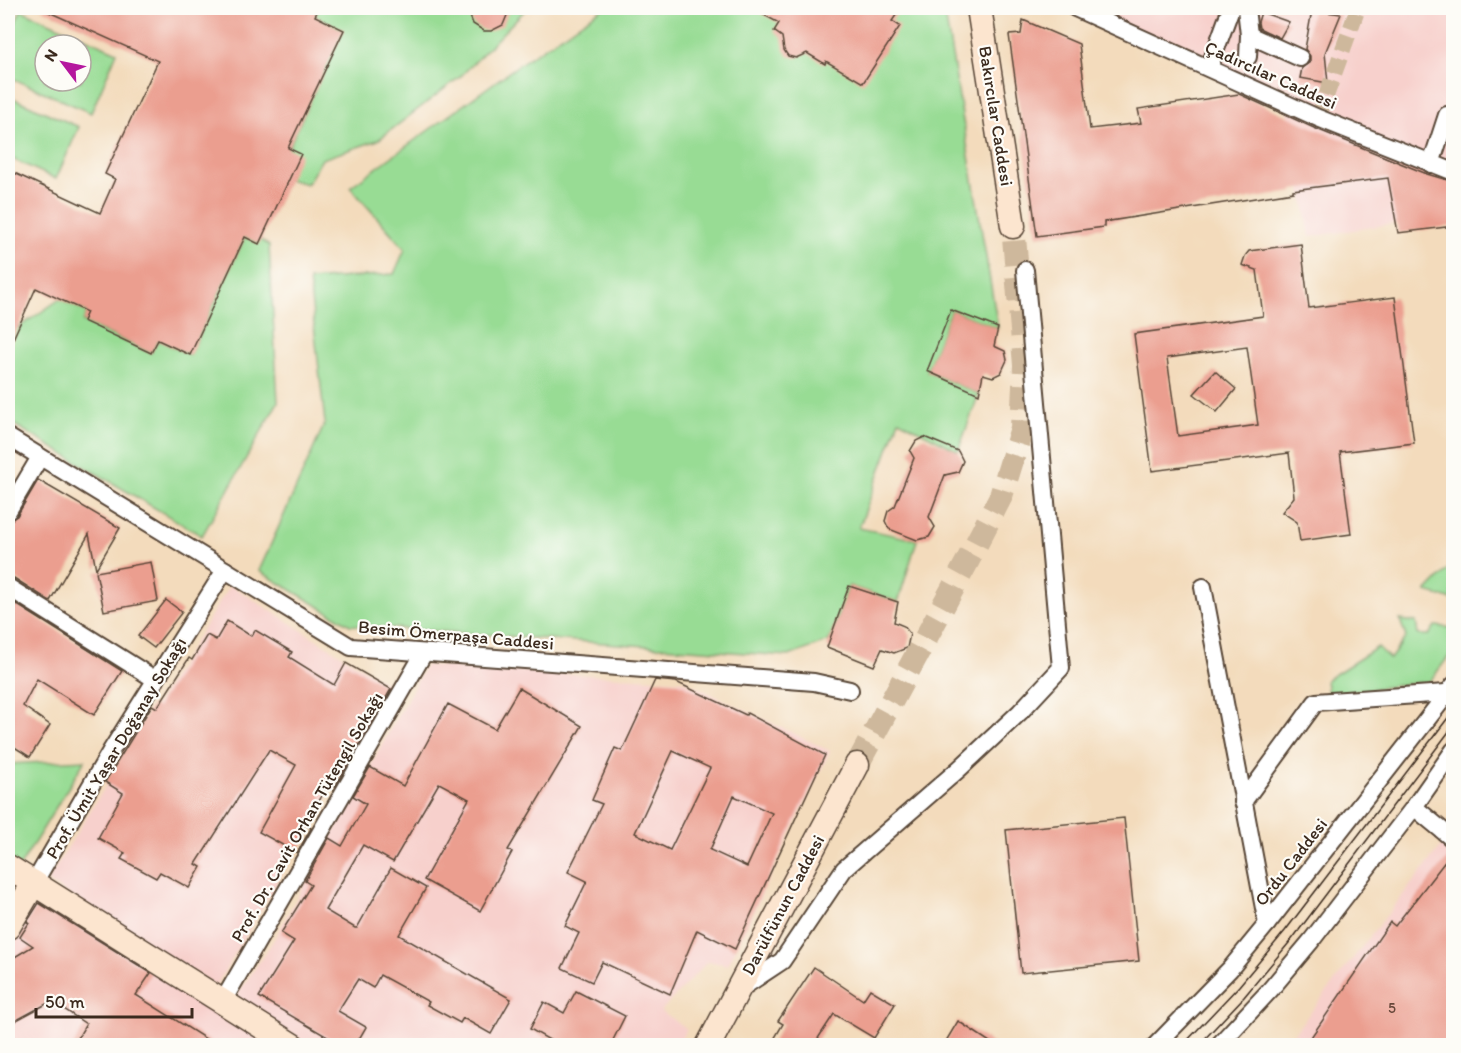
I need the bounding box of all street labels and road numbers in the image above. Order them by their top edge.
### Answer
street label: Çadırcılar Caddesi [1202,36,1340,114]
street label: Bakırcılar Caddesi [974,44,1018,188]
street label: Besim Ömerpaşa Caddesi [357,615,555,655]
street label: Prof. Ümit Yaşar Doğanay Sokağı [41,633,191,863]
street label: Prof. Dr. Cavit Orhan Tütengil Sokağı [226,688,388,946]
street label: Ordu Caddesi [1250,814,1332,910]
street label: Darülfünun Caddesi [737,831,829,979]

